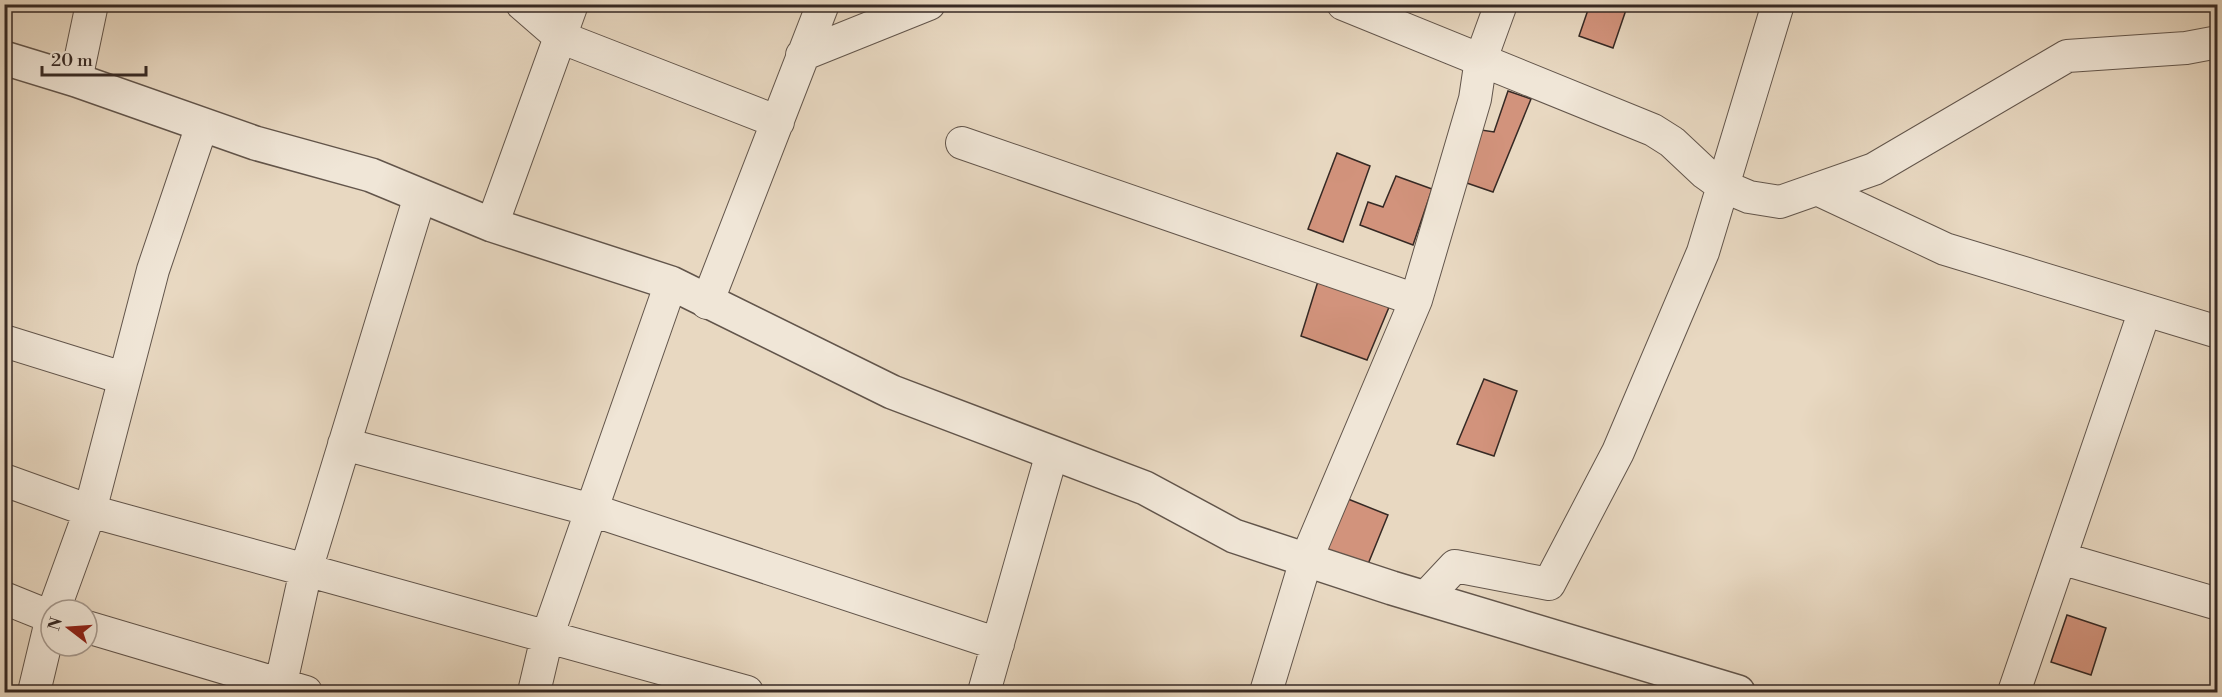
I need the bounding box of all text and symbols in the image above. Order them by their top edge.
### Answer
scale bar [42,39,146,77]
text: 20 m [51,49,93,72]
north arrow [39,598,99,658]
text: N [44,615,67,633]

